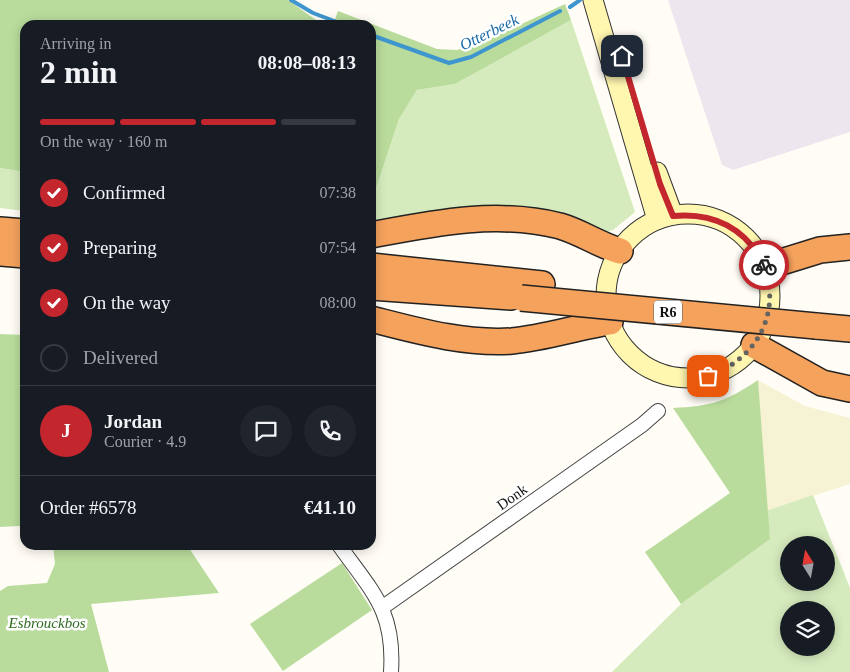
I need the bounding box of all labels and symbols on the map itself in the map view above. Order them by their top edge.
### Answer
water label: Otterbeek [457,10,522,53]
pin [601,35,643,77]
courier [739,240,789,290]
road number: R6 [654,300,682,324]
pin [687,355,729,397]
street label: Donk [494,481,531,513]
north arrow [780,536,835,591]
park label: Esbrouckbos [8,615,86,631]

